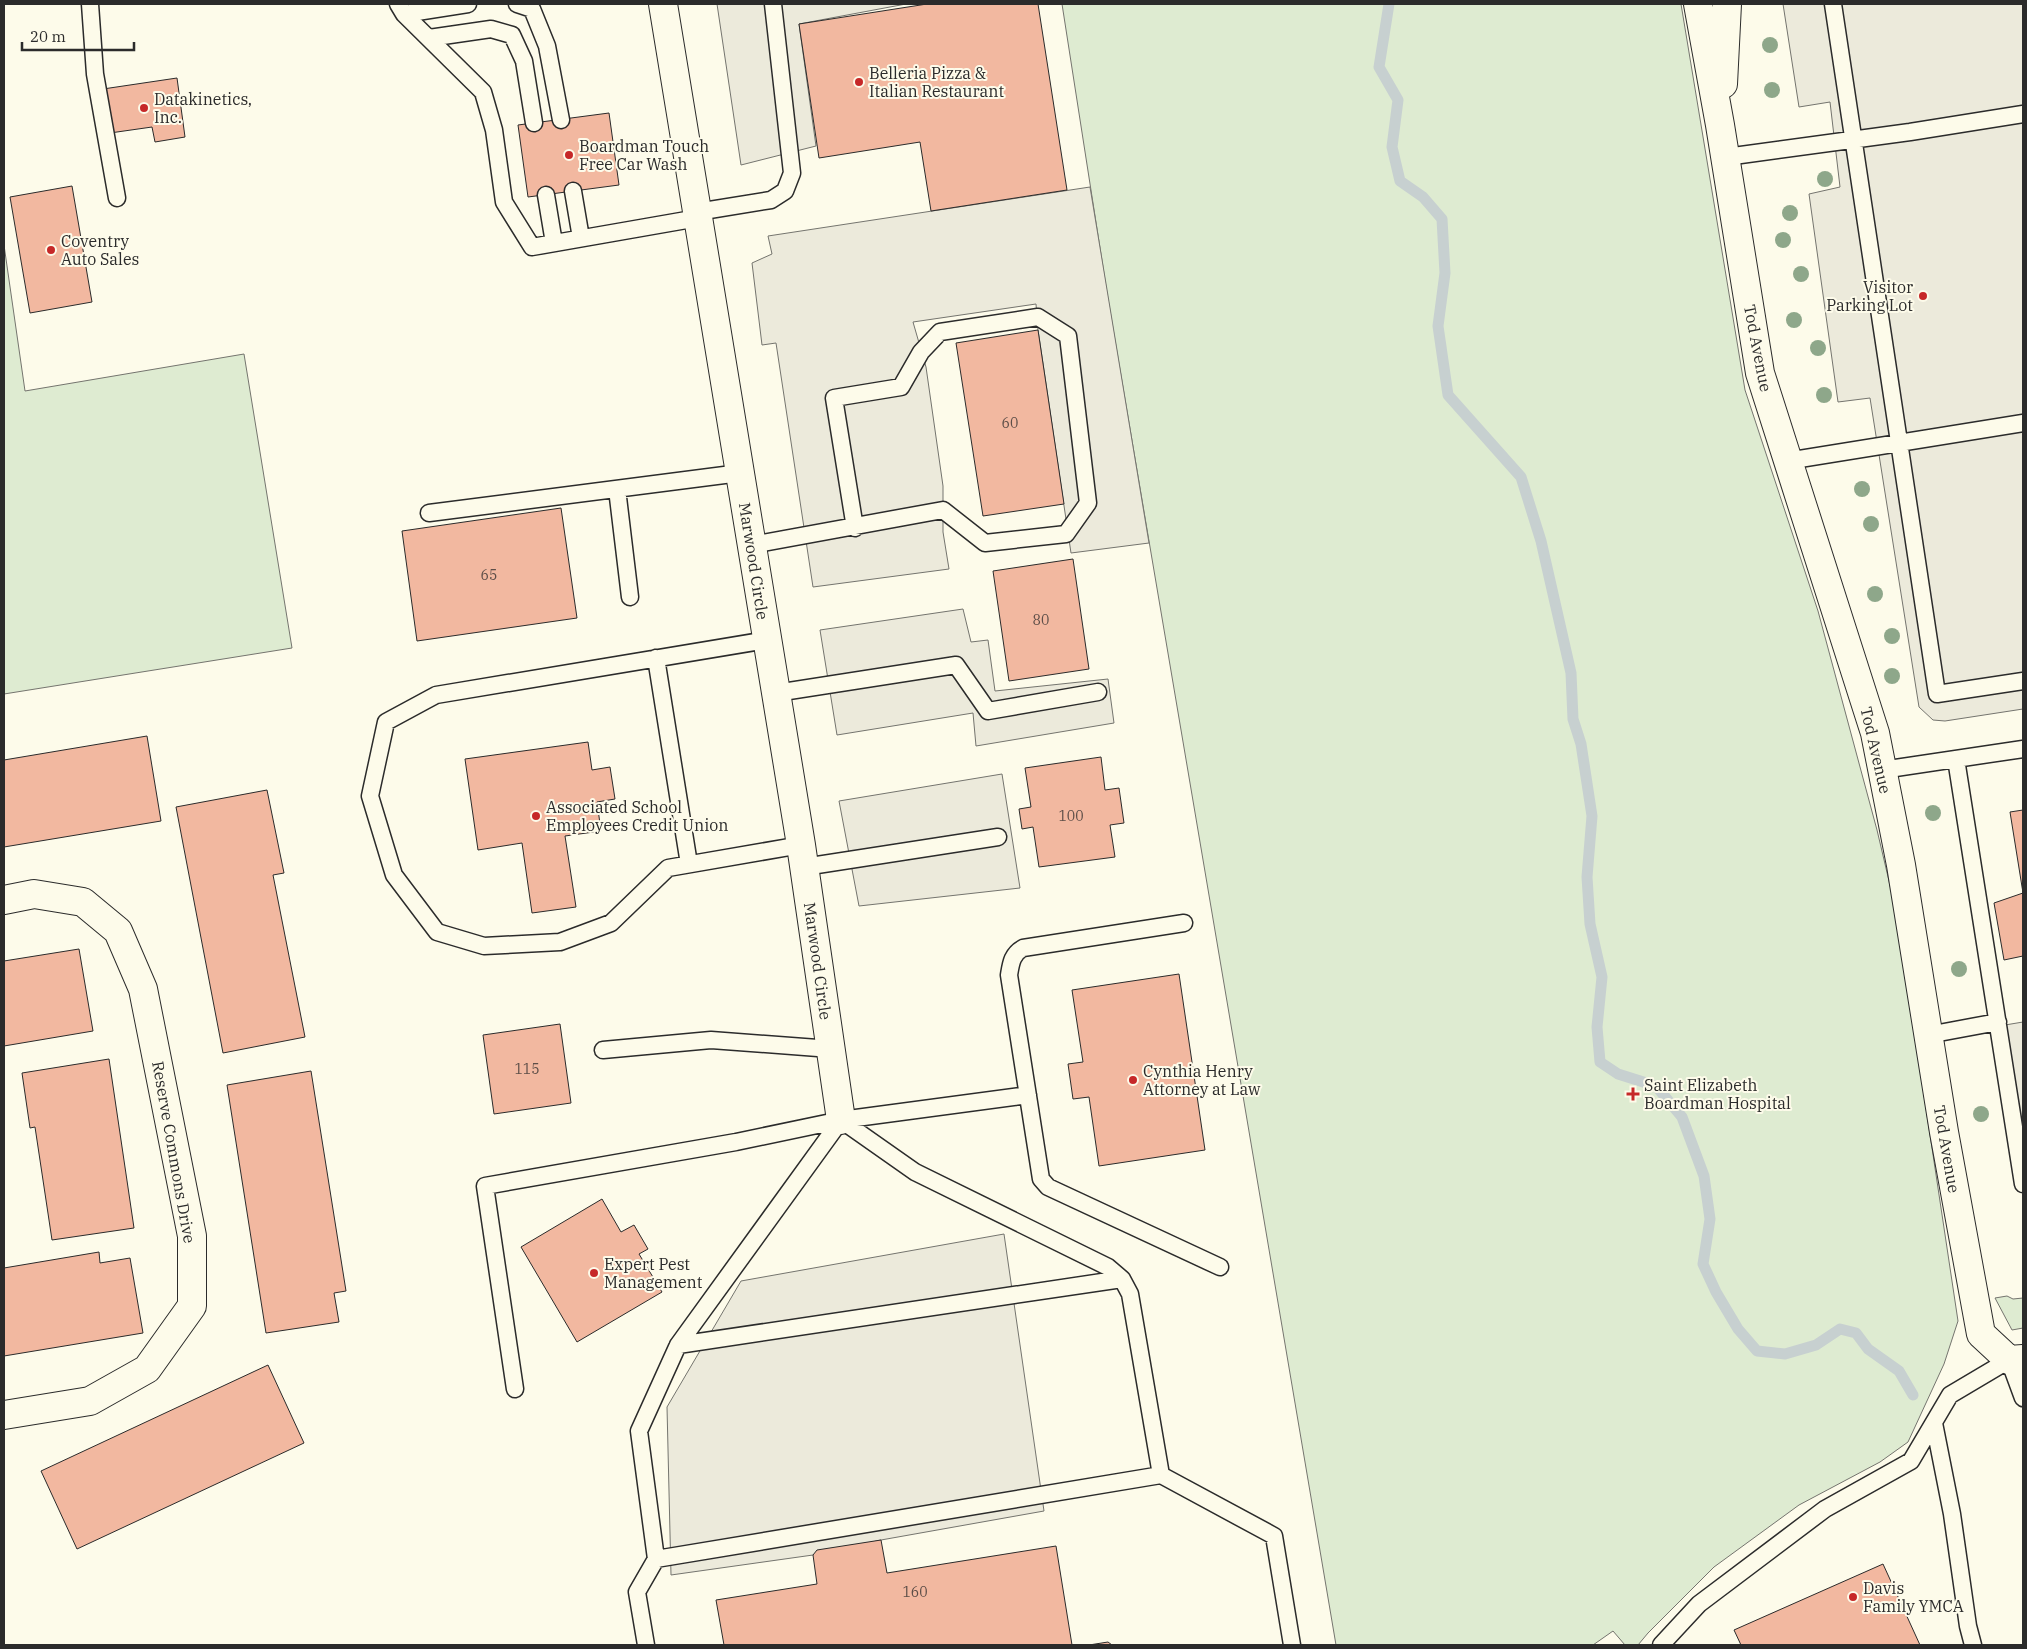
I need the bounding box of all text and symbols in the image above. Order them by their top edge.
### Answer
scale bar [22,20,135,52]
text: 20 m [30,27,66,46]
place label: Belleria Pizza & Italian Restaurant [869,63,1004,101]
marker: Belleria Pizza & Italian Restaurant [853,76,865,88]
place label: Datakinetics, Inc. [154,89,252,127]
marker: Datakinetics, Inc. [138,102,150,114]
place label: Boardman Touch Free Car Wash [579,136,709,174]
marker: Boardman Touch Free Car Wash [563,149,575,161]
place label: Coventry Auto Sales [61,231,139,269]
marker: Coventry Auto Sales [45,244,57,256]
place label: Visitor Parking Lot [1826,277,1913,315]
marker: Visitor Parking Lot [1917,290,1929,302]
street label: Tod Avenue [1740,303,1776,393]
house number: 60 [1002,414,1018,432]
street label: Marwood Circle [735,501,773,621]
house number: 65 [481,566,497,584]
house number: 80 [1033,611,1049,629]
street label: Tod Avenue [1856,705,1896,795]
place label: Associated School Employees Credit Union [546,797,728,835]
house number: 100 [1058,807,1084,825]
marker: Associated School Employees Credit Union [530,810,542,822]
street label: Marwood Circle [800,901,836,1021]
street label: Reserve Commons Drive [148,1059,200,1245]
house number: 115 [514,1060,540,1078]
place label: Cynthia Henry Attorney at Law [1143,1061,1261,1099]
marker: Cynthia Henry Attorney at Law [1127,1074,1139,1086]
place label: Saint Elizabeth Boardman Hospital [1644,1075,1791,1113]
marker: Saint Elizabeth Boardman Hospital [1626,1087,1640,1101]
street label: Tod Avenue [1929,1104,1965,1194]
place label: Expert Pest Management [604,1254,703,1292]
marker: Expert Pest Management [588,1267,600,1279]
place label: Davis Family YMCA [1863,1578,1964,1616]
house number: 160 [902,1583,928,1601]
marker: Davis Family YMCA [1847,1591,1859,1603]

